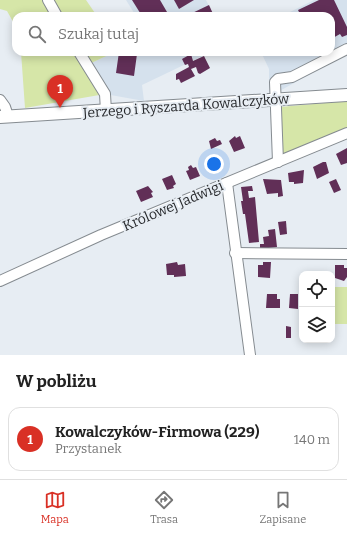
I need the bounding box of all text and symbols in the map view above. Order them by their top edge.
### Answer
search box [12,12,335,56]
icon: search [26,23,48,45]
text: Szukaj tutaj [58,25,139,43]
pin: 1 [47,75,73,108]
street label: Jerzego i Ryszarda Kowalczyków [81,90,290,122]
your location [204,154,224,174]
street label: Królowej Jadwigi [120,177,226,235]
map controls [299,271,335,343]
button: locate [299,271,335,307]
button: layers [299,307,335,343]
text: W pobliżu [16,371,97,392]
text: Kowalczyków-Firmowa (229) [55,423,260,441]
text: 1 [27,432,33,447]
text: 140 m [294,432,330,447]
text: Przystanek [55,441,122,456]
tab: Mapa [41,489,69,526]
tab: Trasa [150,489,178,526]
tab: Zapisane [259,489,306,526]

